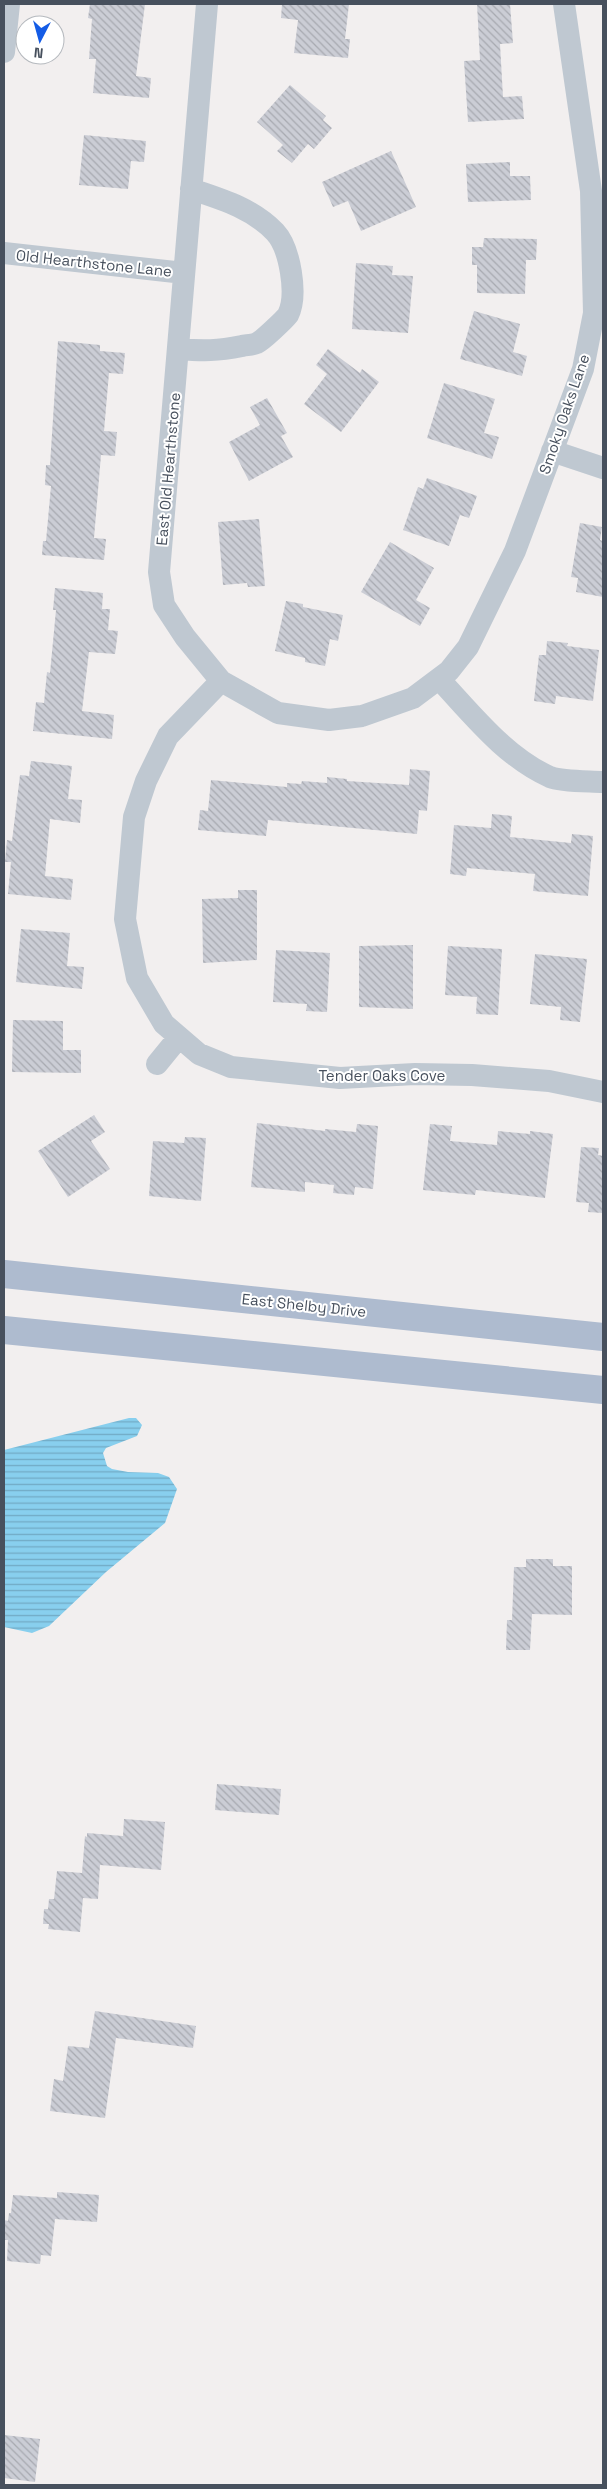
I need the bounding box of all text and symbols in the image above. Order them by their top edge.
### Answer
north arrow [15,15,65,65]
text: N [33,43,44,62]
street label: Old Hearthstone Lane [15,245,173,281]
street label: Smoky Oaks Lane [535,351,593,477]
street label: East Old Hearthstone [152,392,184,546]
street label: Tender Oaks Cove [319,1066,446,1085]
street label: East Shelby Drive [241,1289,367,1321]

